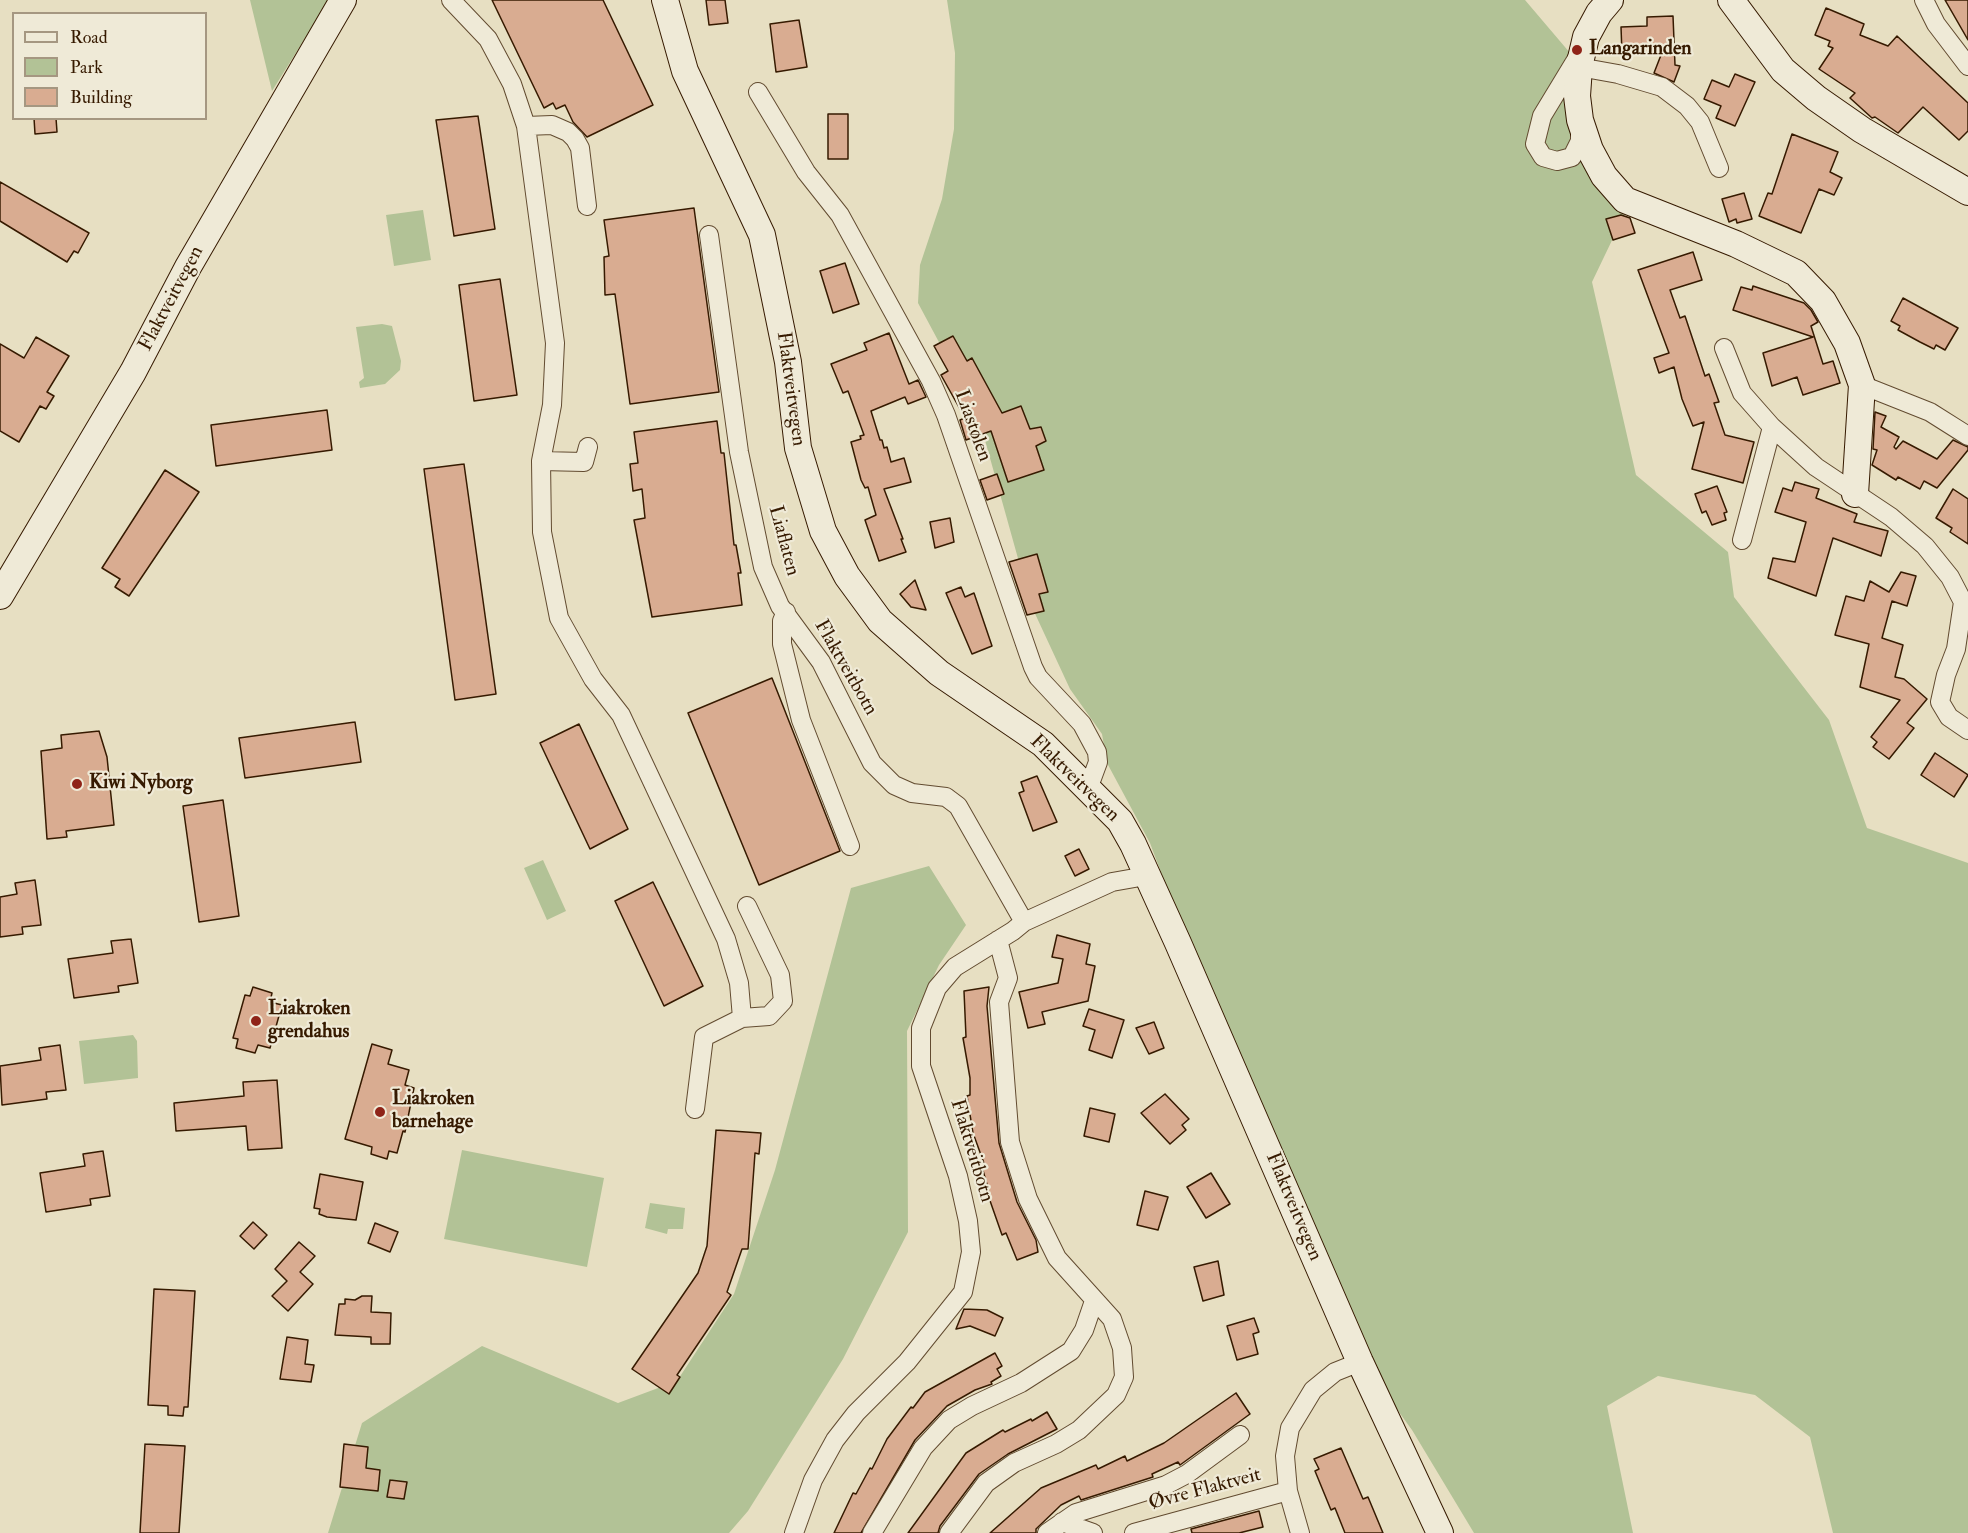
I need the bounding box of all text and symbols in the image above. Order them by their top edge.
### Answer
legend [12,12,207,120]
text: Road [70,26,108,49]
place label: Langarinden [1589,38,1692,62]
marker: Langarinden [1570,43,1584,57]
text: Park [70,56,103,79]
text: Building [70,86,132,109]
street label: Flaktveitvegen [134,242,210,356]
street label: Flaktveitvegen [770,330,810,448]
street label: Liastølen [948,387,996,465]
street label: Liaflaten [762,503,804,579]
street label: Flaktveitbotn [808,616,882,720]
street label: Flaktveitvegen [1024,730,1124,828]
place label: Kiwi Nyborg [89,772,193,796]
marker: Kiwi Nyborg [70,777,84,791]
place label: Liakroken grendahus [268,998,350,1045]
marker: Liakroken grendahus [249,1014,263,1028]
place label: Liakroken barnehage [392,1088,474,1135]
street label: Flaktveitbotn [944,1097,998,1205]
marker: Liakroken barnehage [373,1105,387,1119]
street label: Flaktveitvegen [1259,1149,1327,1265]
street label: Øvre Flaktveit [1146,1464,1264,1516]

